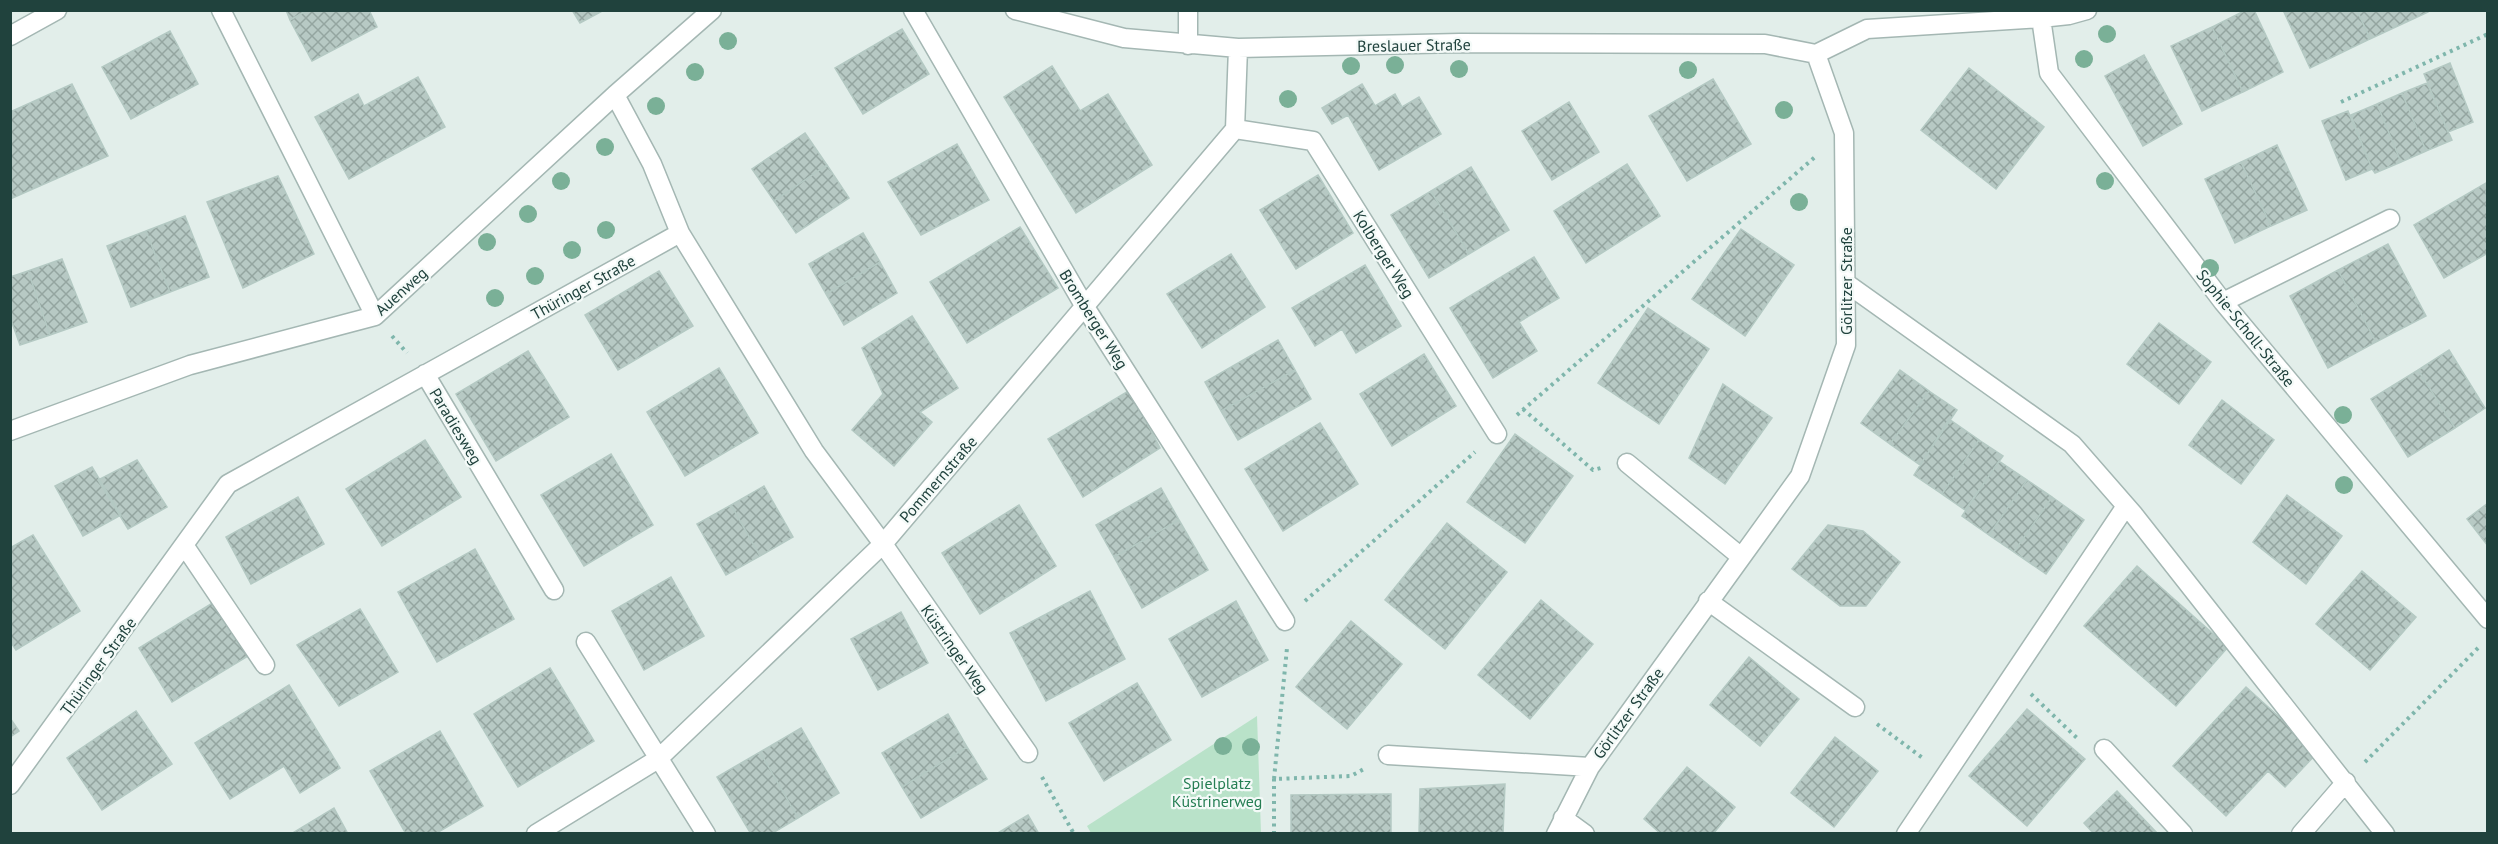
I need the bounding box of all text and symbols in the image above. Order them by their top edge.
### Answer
street label: Breslauer Straße [1357,34,1471,56]
street label: Kolberger Weg [1349,206,1419,302]
street label: Görlitzer Straße [1836,227,1856,335]
street label: Thüringer Straße [527,250,639,324]
street label: Auenweg [371,262,431,320]
street label: Bromberger Weg [1055,265,1133,373]
street label: Sophie-Scholl-Straße [2192,265,2300,391]
street label: Paradiesweg [425,384,487,468]
street label: Pommernstraße [895,432,981,526]
street label: Küstringer Weg [917,601,993,697]
street label: Thüringer Straße [56,613,140,719]
street label: Görlitzer Straße [1588,664,1668,762]
park label: Spielplatz Küstrinerweg [1172,773,1262,811]

